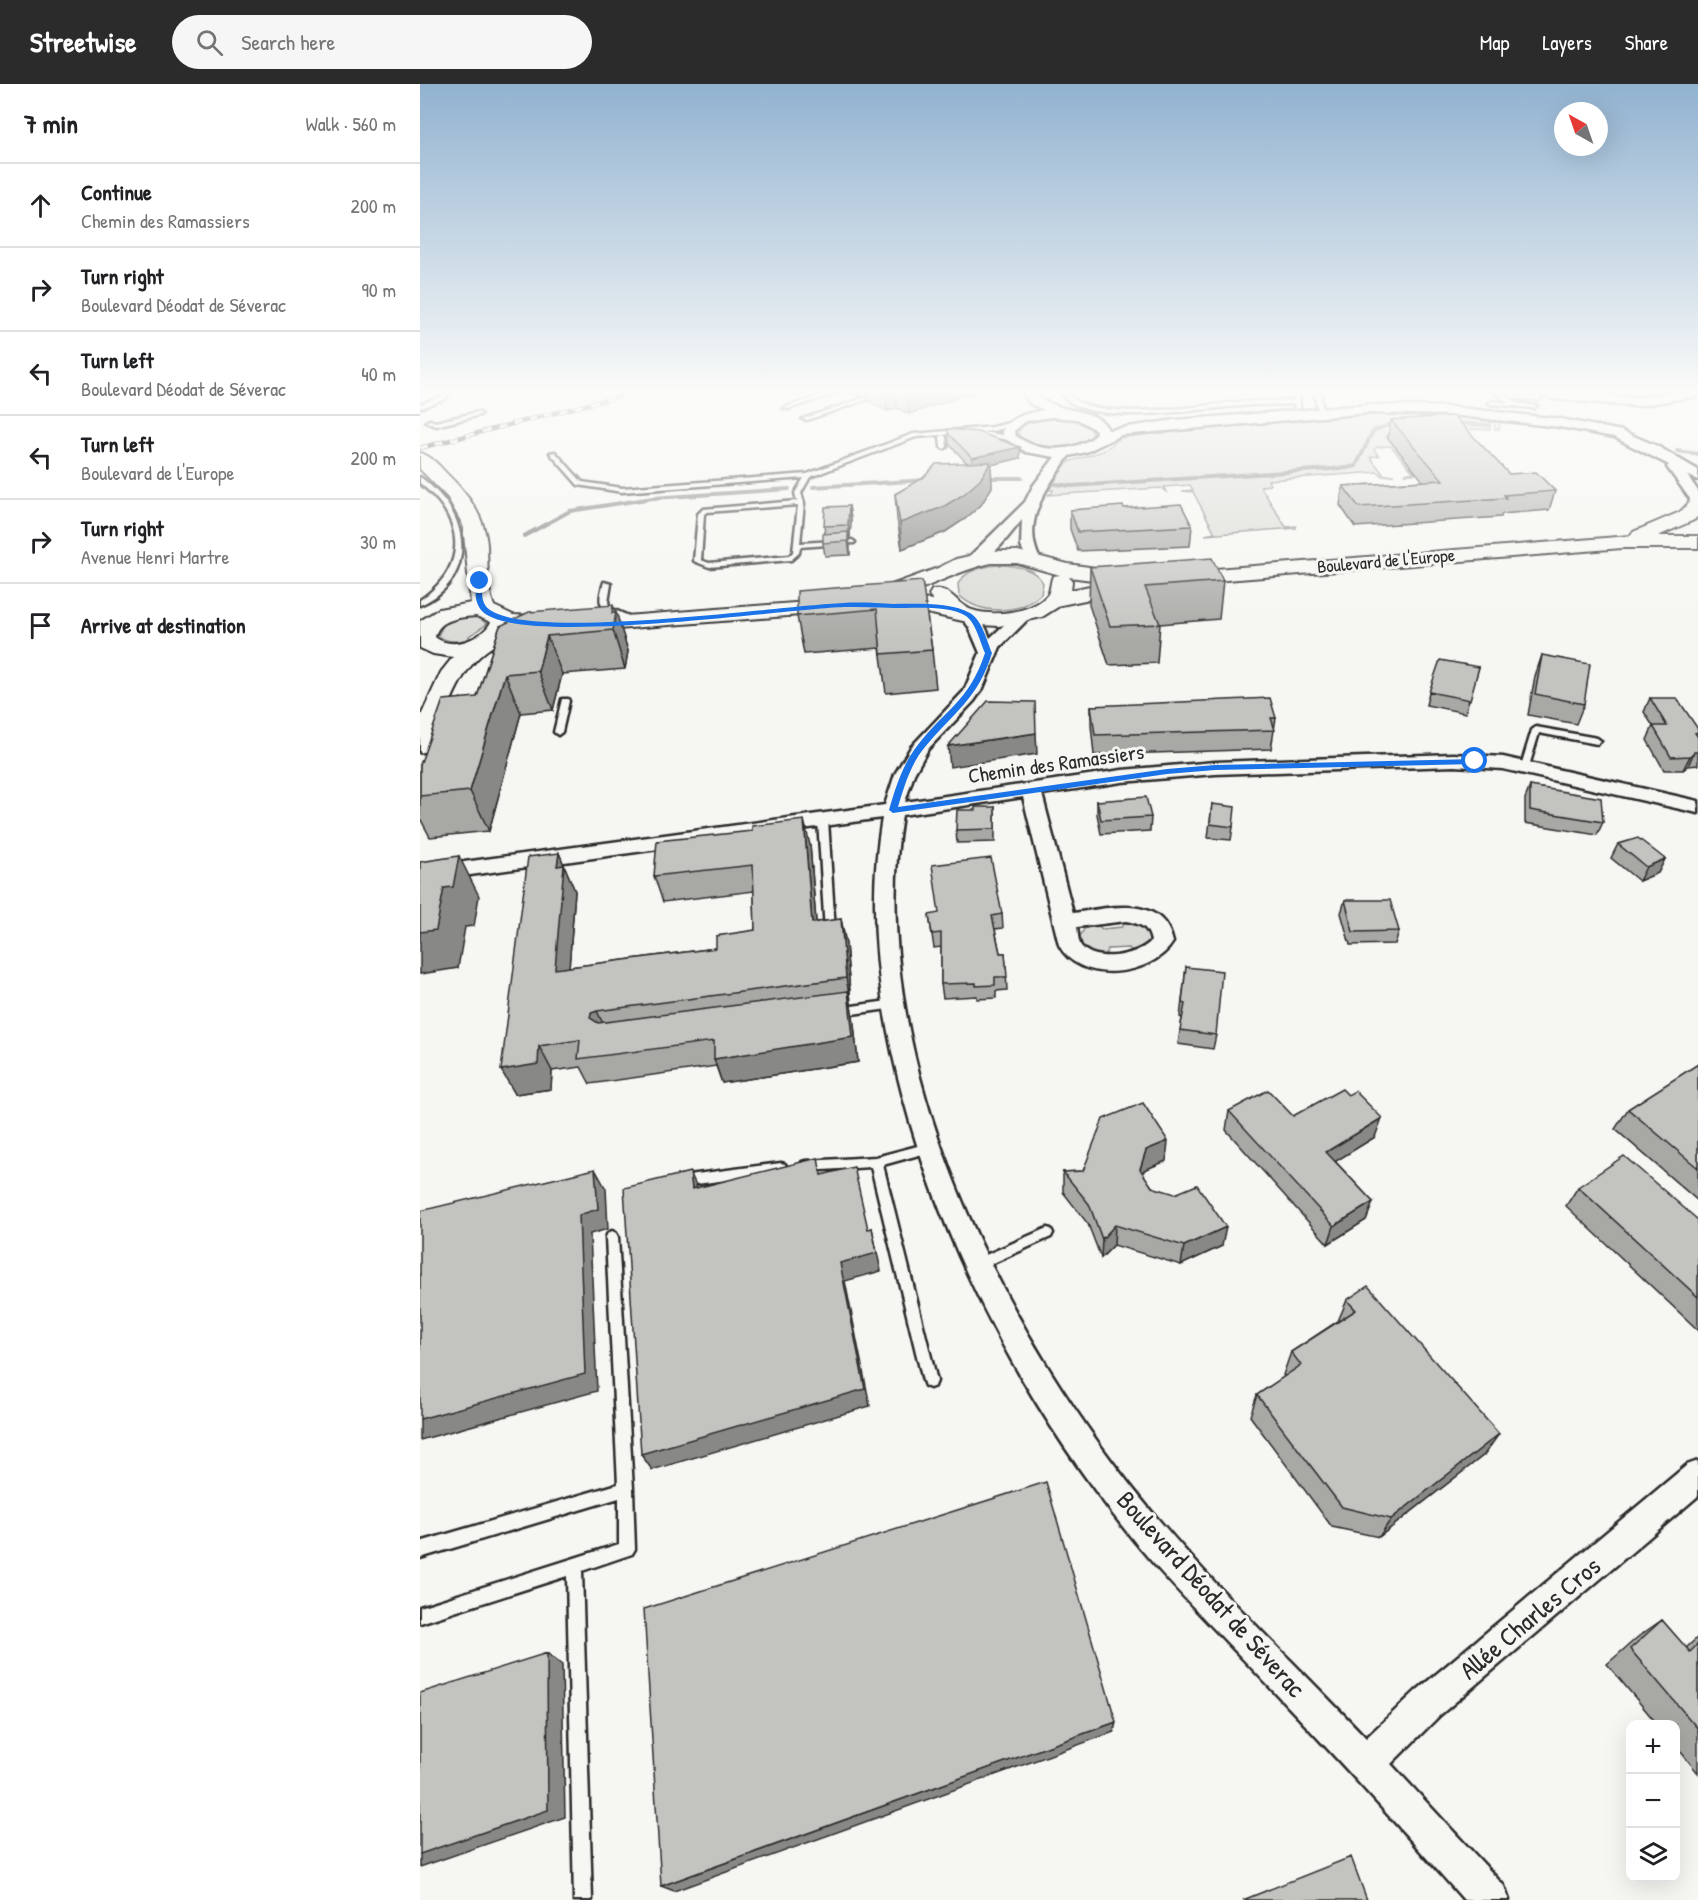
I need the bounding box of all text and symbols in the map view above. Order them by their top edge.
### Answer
search box [172,15,592,69]
text: Streetwise [30,23,136,61]
icon: search [193,26,226,59]
text: Search here [241,27,335,57]
text: Map [1480,28,1509,57]
text: Layers [1542,28,1592,57]
text: Share [1625,28,1668,57]
north arrow [1554,102,1608,156]
text: 7 min [24,106,78,141]
text: Walk · 560 m [305,110,396,137]
text: Continue [81,177,152,207]
icon: ahead [24,189,57,222]
text: 200 m [351,192,396,219]
text: Chemin des Ramassiers [81,207,250,234]
text: Turn right [81,261,164,291]
icon: right [24,273,57,306]
text: 90 m [362,276,396,303]
text: Boulevard Déodat de Séverac [81,291,286,318]
text: Turn left [81,345,154,375]
icon: left [24,357,57,390]
text: 40 m [361,360,396,387]
text: Boulevard Déodat de Séverac [81,375,286,402]
text: Turn left [81,429,154,459]
icon: left [24,441,57,474]
text: 200 m [351,444,396,471]
text: Boulevard de l'Europe [81,459,235,486]
text: Turn right [81,513,164,543]
icon: right [24,525,57,558]
text: 30 m [360,528,396,555]
street label: Boulevard de l'Europe [1316,542,1456,579]
text: Avenue Henri Martre [81,543,229,570]
route end [466,567,492,593]
icon: arrive [24,609,57,642]
text: Arrive at destination [81,610,246,640]
street label: Chemin des Ramassiers [966,737,1146,790]
route start [1461,747,1487,773]
street label: Boulevard Déodat de Séverac [1109,1483,1313,1704]
street label: Allée Charles Cros [1452,1548,1608,1687]
map controls [1626,1720,1680,1882]
button: + [1626,1720,1680,1774]
button: − [1626,1774,1680,1828]
button: layers [1626,1828,1680,1882]

